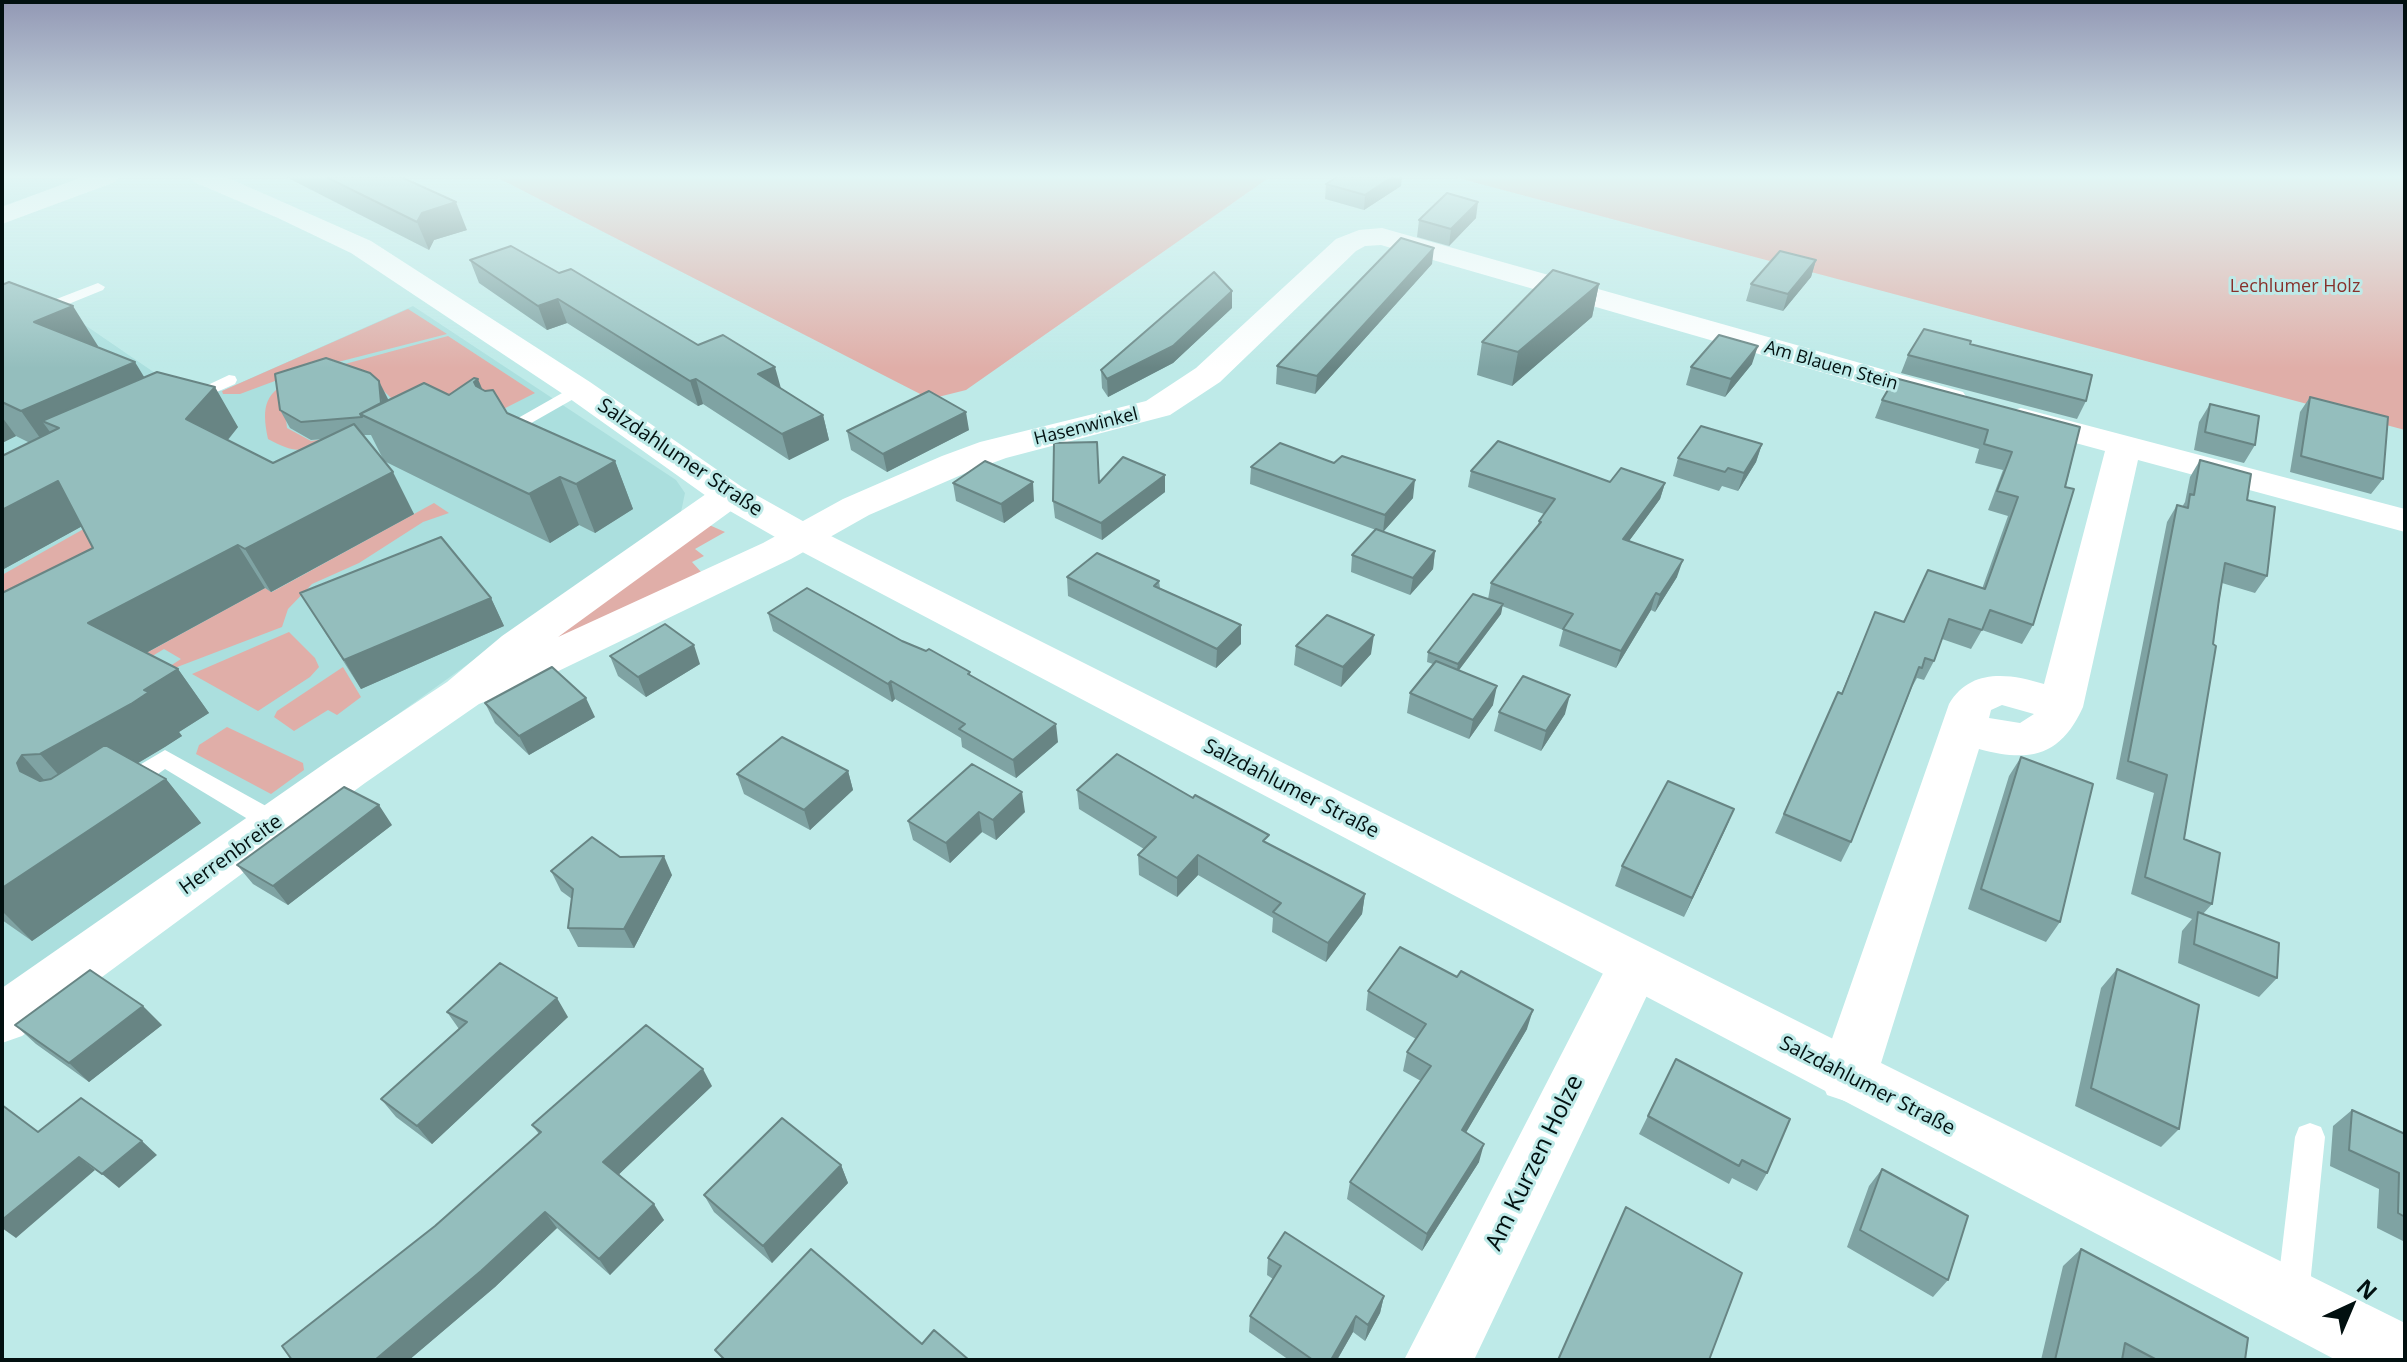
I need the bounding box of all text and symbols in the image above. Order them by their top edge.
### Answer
park label: Lechlumer Holz [2230,276,2360,298]
street label: Am Blauen Stein [1762,337,1900,395]
street label: Salzdahlumer Straße [593,394,767,522]
street label: Hasenwinkel [1032,404,1140,450]
street label: Salzdahlumer Straße [1199,734,1383,844]
street label: Herrenbreite [175,810,287,900]
street label: Salzdahlumer Straße [1775,1031,1959,1141]
street label: Am Kurzen Holze [1480,1071,1590,1255]
north arrow [2311,1266,2391,1346]
text: N [2351,1272,2385,1306]

